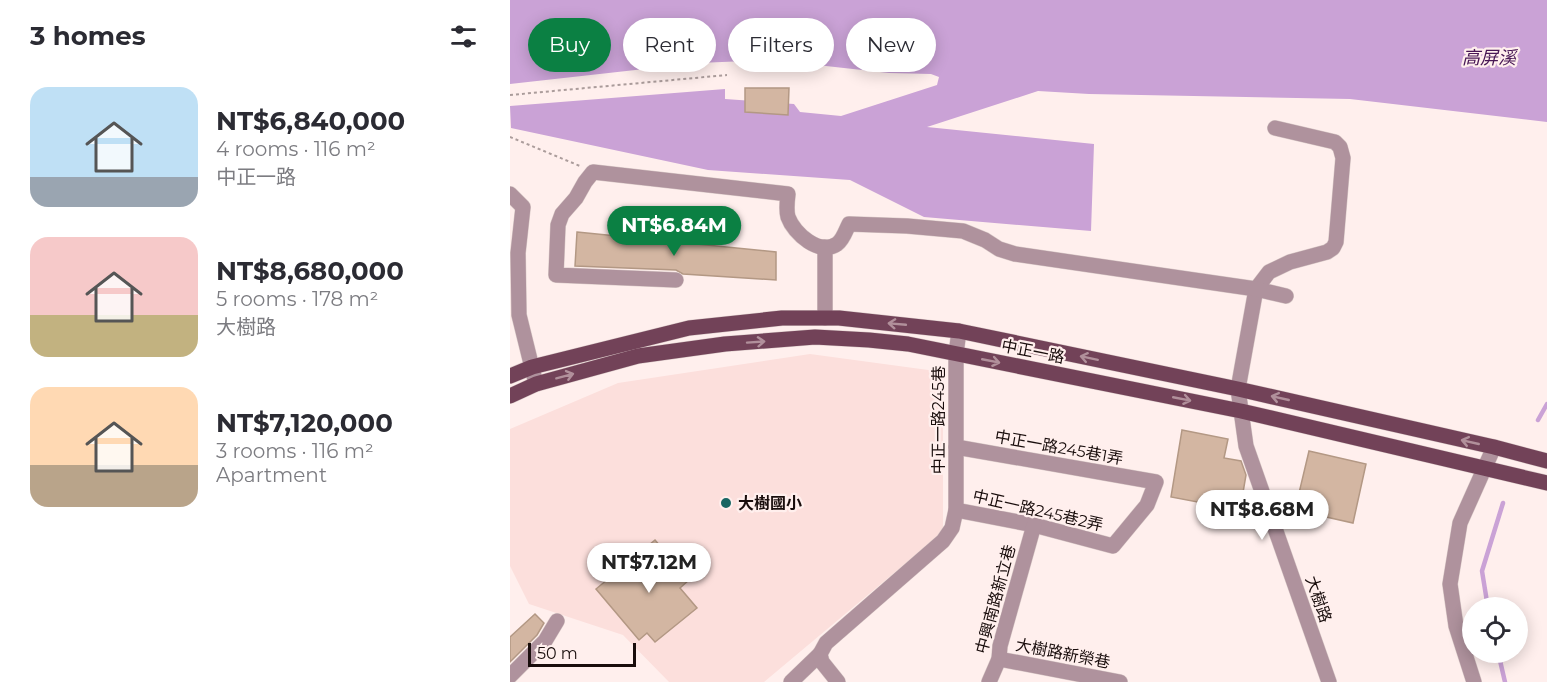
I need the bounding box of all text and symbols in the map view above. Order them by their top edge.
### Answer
chip: Buy [528,18,611,72]
chip: Rent [623,18,716,72]
chip: Filters [728,18,834,72]
chip: New [846,18,936,72]
text: 3 homes [30,20,145,52]
icon: filters [447,20,480,53]
water label: 高屏溪 [1462,47,1519,69]
text: NT$6,840,000 [216,105,405,137]
icon: home [78,111,150,183]
text: 4 rooms · 116 m² [216,137,376,161]
text: 中正一路 [216,165,296,189]
pin: NT$6.84M [612,206,736,257]
text: NT$6.84M [621,213,727,237]
text: NT$8,680,000 [216,255,404,287]
icon: home [78,261,150,333]
text: 5 rooms · 178 m² [216,287,378,311]
text: 大樹路 [216,315,276,339]
one-way arrow [888,318,908,329]
one-way arrow [746,336,766,347]
street label: 中正一路 [1000,336,1066,367]
one-way arrow [1080,352,1099,363]
one-way arrow [981,356,1000,367]
street label: 中正一路245巷 [929,366,948,474]
one-way arrow [555,370,574,381]
one-way arrow [1271,392,1290,404]
one-way arrow [1173,394,1192,406]
text: NT$7,120,000 [216,407,393,439]
icon: home [78,411,150,483]
street label: 中正一路245巷1弄 [993,427,1125,468]
one-way arrow [1461,435,1480,447]
text: 3 rooms · 116 m² [216,439,374,463]
text: Apartment [216,463,327,487]
street label: 中正一路245巷2弄 [971,486,1105,535]
pin: NT$8.68M [1200,490,1324,541]
place label: 大樹國小 [738,494,802,513]
marker: 大樹國小 [719,496,733,510]
text: NT$8.68M [1210,497,1314,521]
pin: NT$7.12M [587,543,711,594]
street label: 中興南路新立巷 [972,543,1019,656]
text: NT$7.12M [601,550,697,574]
street label: 大樹路 [1302,573,1335,625]
map controls [1462,597,1528,663]
button: locate [1462,597,1528,663]
street label: 大樹路新榮巷 [1014,635,1112,672]
scale bar [528,640,636,668]
text: 50 m [537,644,578,663]

